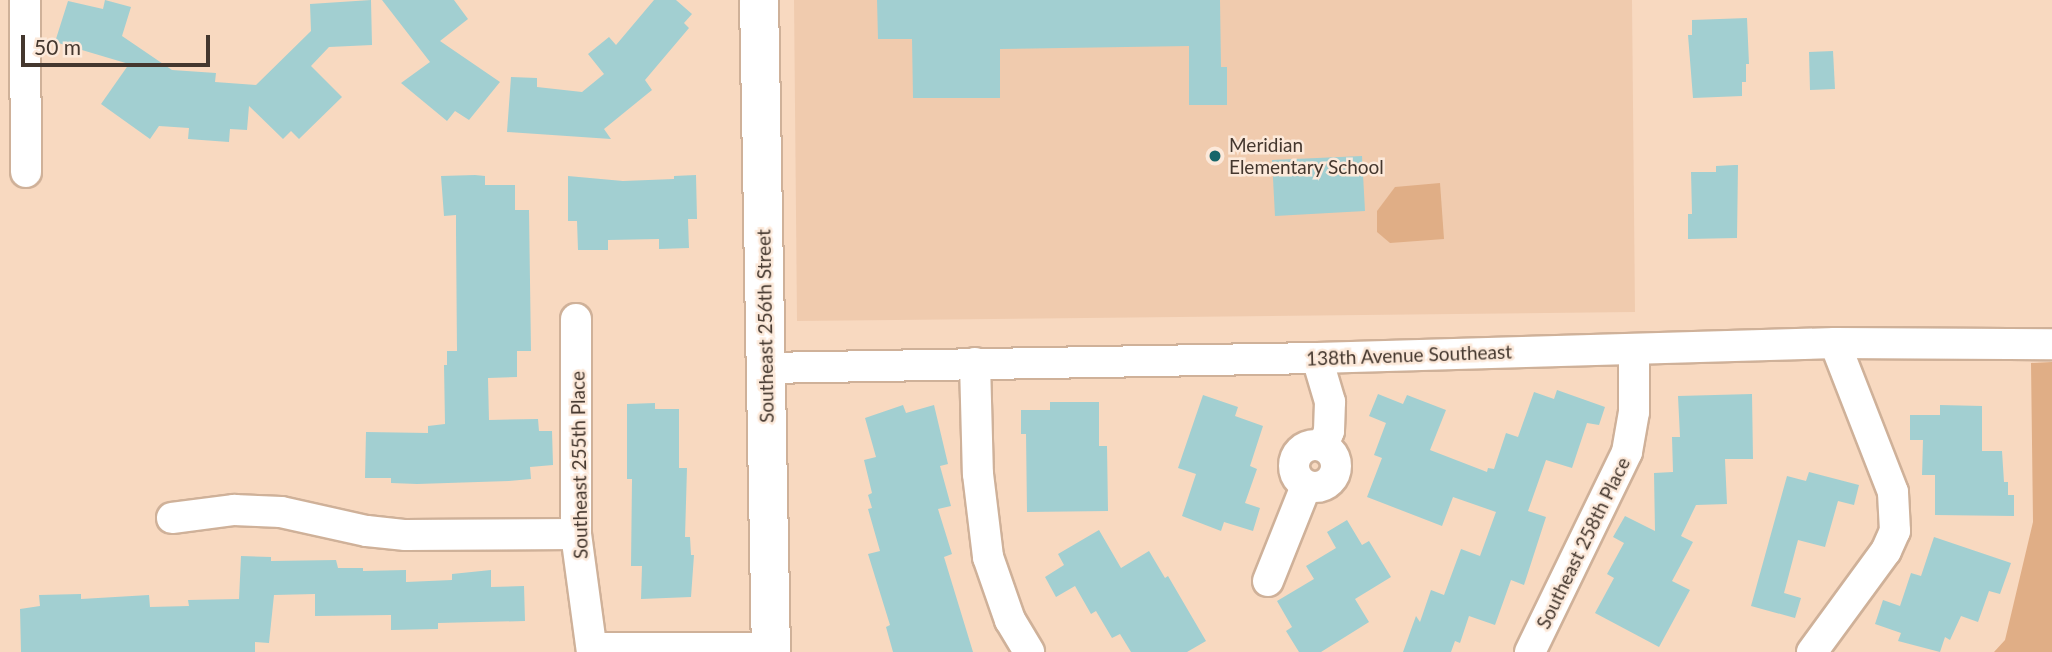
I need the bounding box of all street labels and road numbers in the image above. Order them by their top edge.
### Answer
street label: Southeast 256th Street [752,229,778,423]
street label: 138th Avenue Southeast [1305,340,1513,370]
street label: Southeast 255th Place [566,371,592,559]
street label: Southeast 258th Place [1532,454,1634,632]

